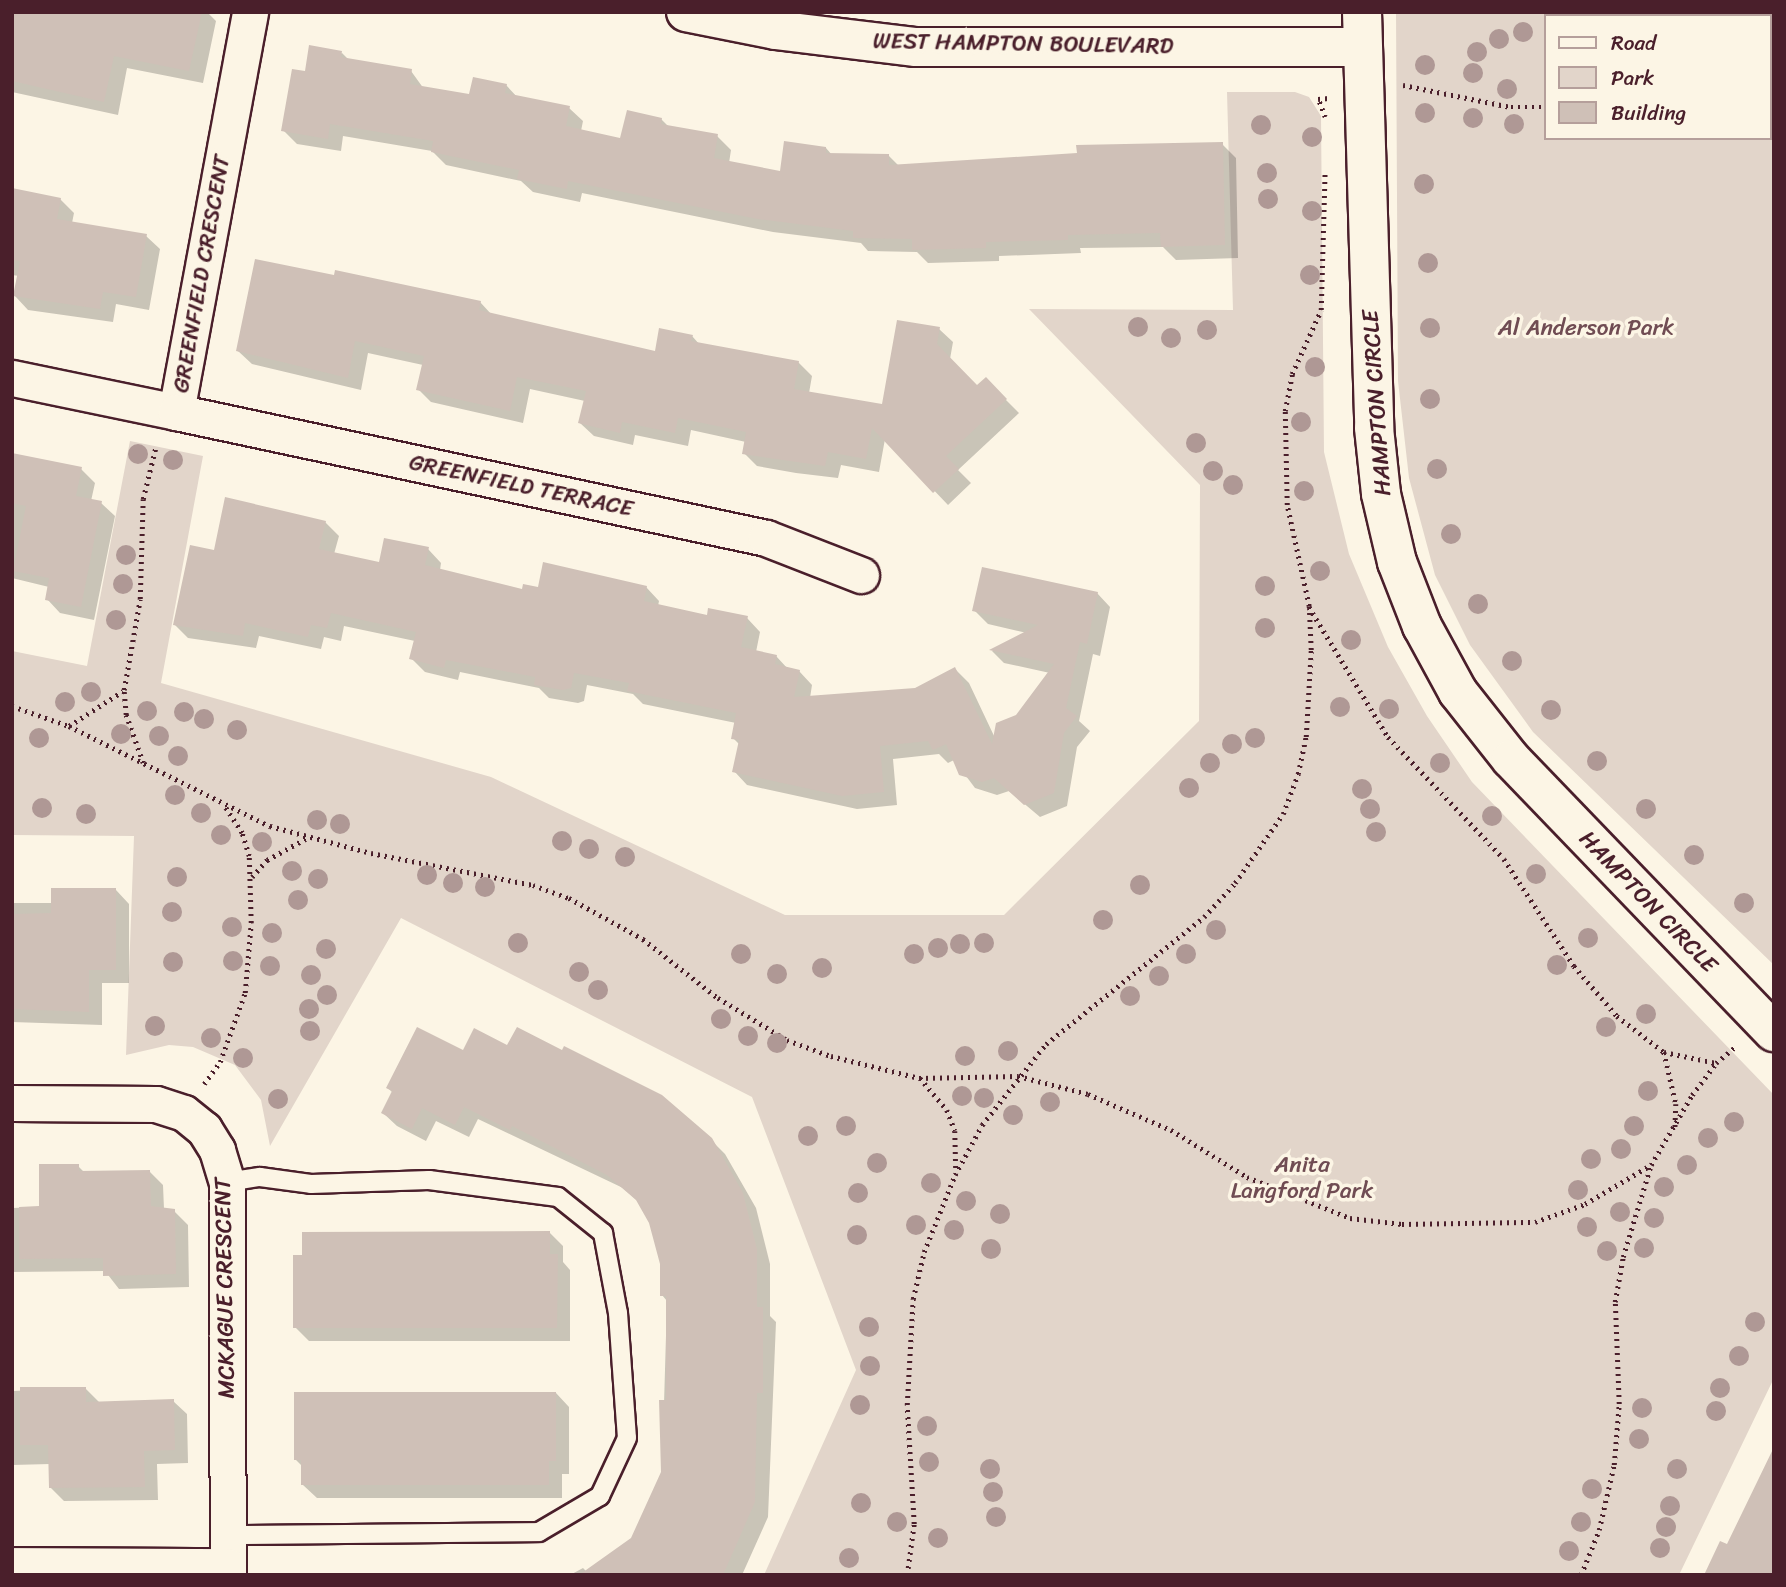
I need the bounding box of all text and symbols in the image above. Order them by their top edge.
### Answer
legend [1544,14,1772,140]
text: Road [1611,24,1656,62]
street label: WEST HAMPTON BOULEVARD [872,28,1174,60]
text: Park [1611,59,1654,97]
text: Building [1611,94,1686,132]
street label: GREENFIELD CRESCENT [168,153,236,395]
street label: HAMPTON CIRCLE [1357,308,1397,498]
park label: Al Anderson Park [1498,314,1674,342]
street label: GREENFIELD TERRACE [407,449,635,523]
street label: HAMPTON CIRCLE [1573,825,1723,979]
park label: Anita Langford Park [1231,1151,1373,1205]
street label: MCKAGUE CRESCENT [209,1179,241,1397]

